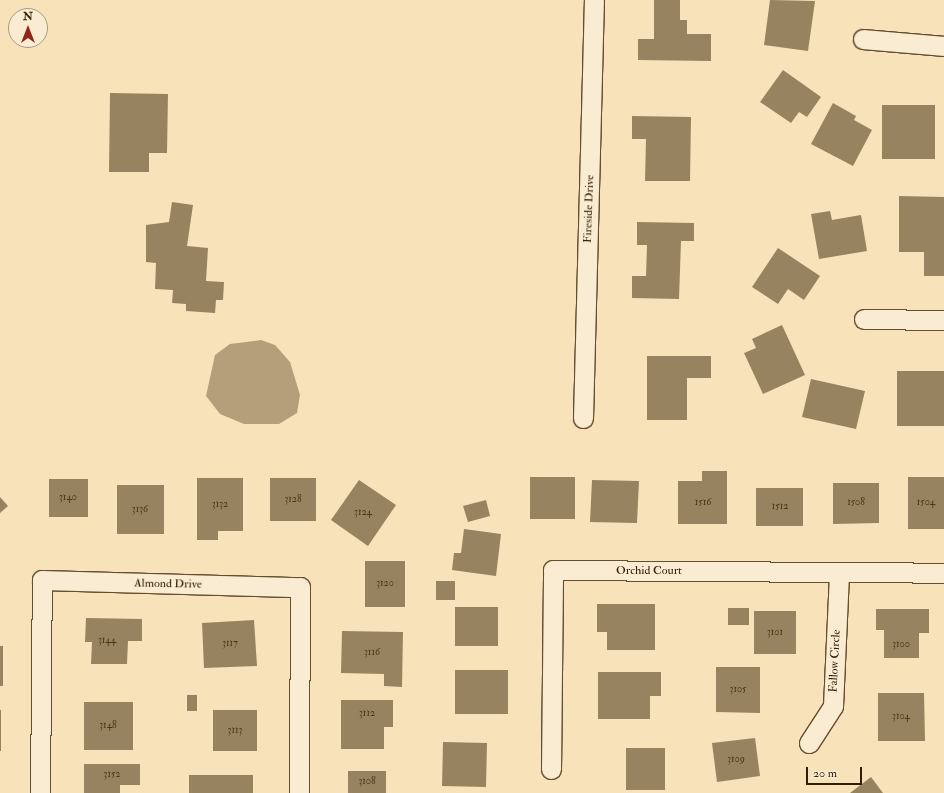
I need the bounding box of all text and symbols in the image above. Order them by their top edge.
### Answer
north arrow [8,8,48,48]
text: N [23,10,33,23]
street label: Fireside Drive [581,175,597,243]
house number: 3140 [59,492,77,504]
house number: 3128 [284,494,302,506]
house number: 1516 [695,497,711,509]
house number: 1508 [847,497,865,509]
house number: 1504 [917,497,935,509]
house number: 3132 [212,499,228,511]
house number: 1512 [772,501,788,513]
house number: 3136 [132,504,148,516]
house number: 3124 [354,507,372,519]
street label: Orchid Court [616,564,682,578]
street label: Almond Drive [134,576,202,592]
house number: 3120 [376,578,394,590]
house number: 3101 [767,627,783,639]
street label: Fallow Circle [826,629,844,693]
house number: 3144 [98,635,116,647]
house number: 3117 [222,638,238,650]
house number: 3100 [892,639,910,651]
house number: 3116 [364,647,380,659]
house number: 3105 [730,684,746,696]
house number: 3112 [359,708,375,720]
house number: 3104 [892,711,910,723]
house number: 3148 [99,720,117,732]
house number: 3113 [228,725,242,737]
house number: 3109 [727,754,745,766]
scale bar [808,759,864,785]
text: 20 m [813,766,837,781]
house number: 3152 [104,769,120,781]
house number: 3108 [358,776,376,788]

